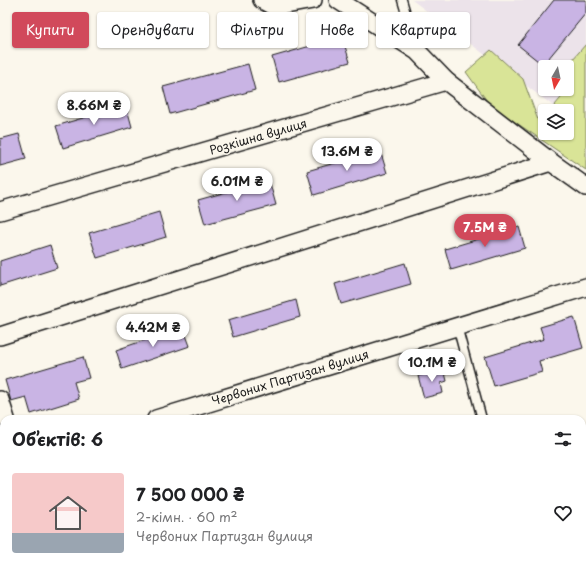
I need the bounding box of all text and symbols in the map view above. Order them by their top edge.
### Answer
chip: Купити [12,12,89,48]
chip: Орендувати [97,12,209,48]
chip: Фільтри [217,12,298,48]
chip: Нове [306,12,368,48]
chip: Квартира [376,12,470,48]
north arrow [538,60,574,96]
map controls [538,60,574,140]
pin: 8.66M ₴ [57,92,131,126]
text: 8.66M ₴ [66,95,122,114]
button: layers [538,104,574,140]
street label: Розкішна вулиця [207,113,309,159]
pin: 13.6M ₴ [310,138,384,172]
text: 13.6M ₴ [321,141,373,160]
pin: 6.01M ₴ [200,168,274,202]
text: 6.01M ₴ [211,171,263,190]
pin: 7.5M ₴ [452,214,518,248]
text: 7.5M ₴ [463,217,507,236]
pin: 4.42M ₴ [116,314,190,348]
text: 4.42M ₴ [125,317,181,336]
street label: Червоних Партизан вулиця [209,344,371,410]
pin: 10.1M ₴ [395,349,469,383]
text: 10.1M ₴ [407,352,457,371]
text: Об’єктів: 6 [12,426,103,452]
icon: filters [552,428,574,450]
text: 7 500 000 ₴ [136,481,245,507]
icon: home [44,489,92,537]
icon: heart [552,502,574,524]
text: 2-кімн. · 60 m² [136,507,237,526]
text: Червоних Партизан вулиця [136,526,313,545]

